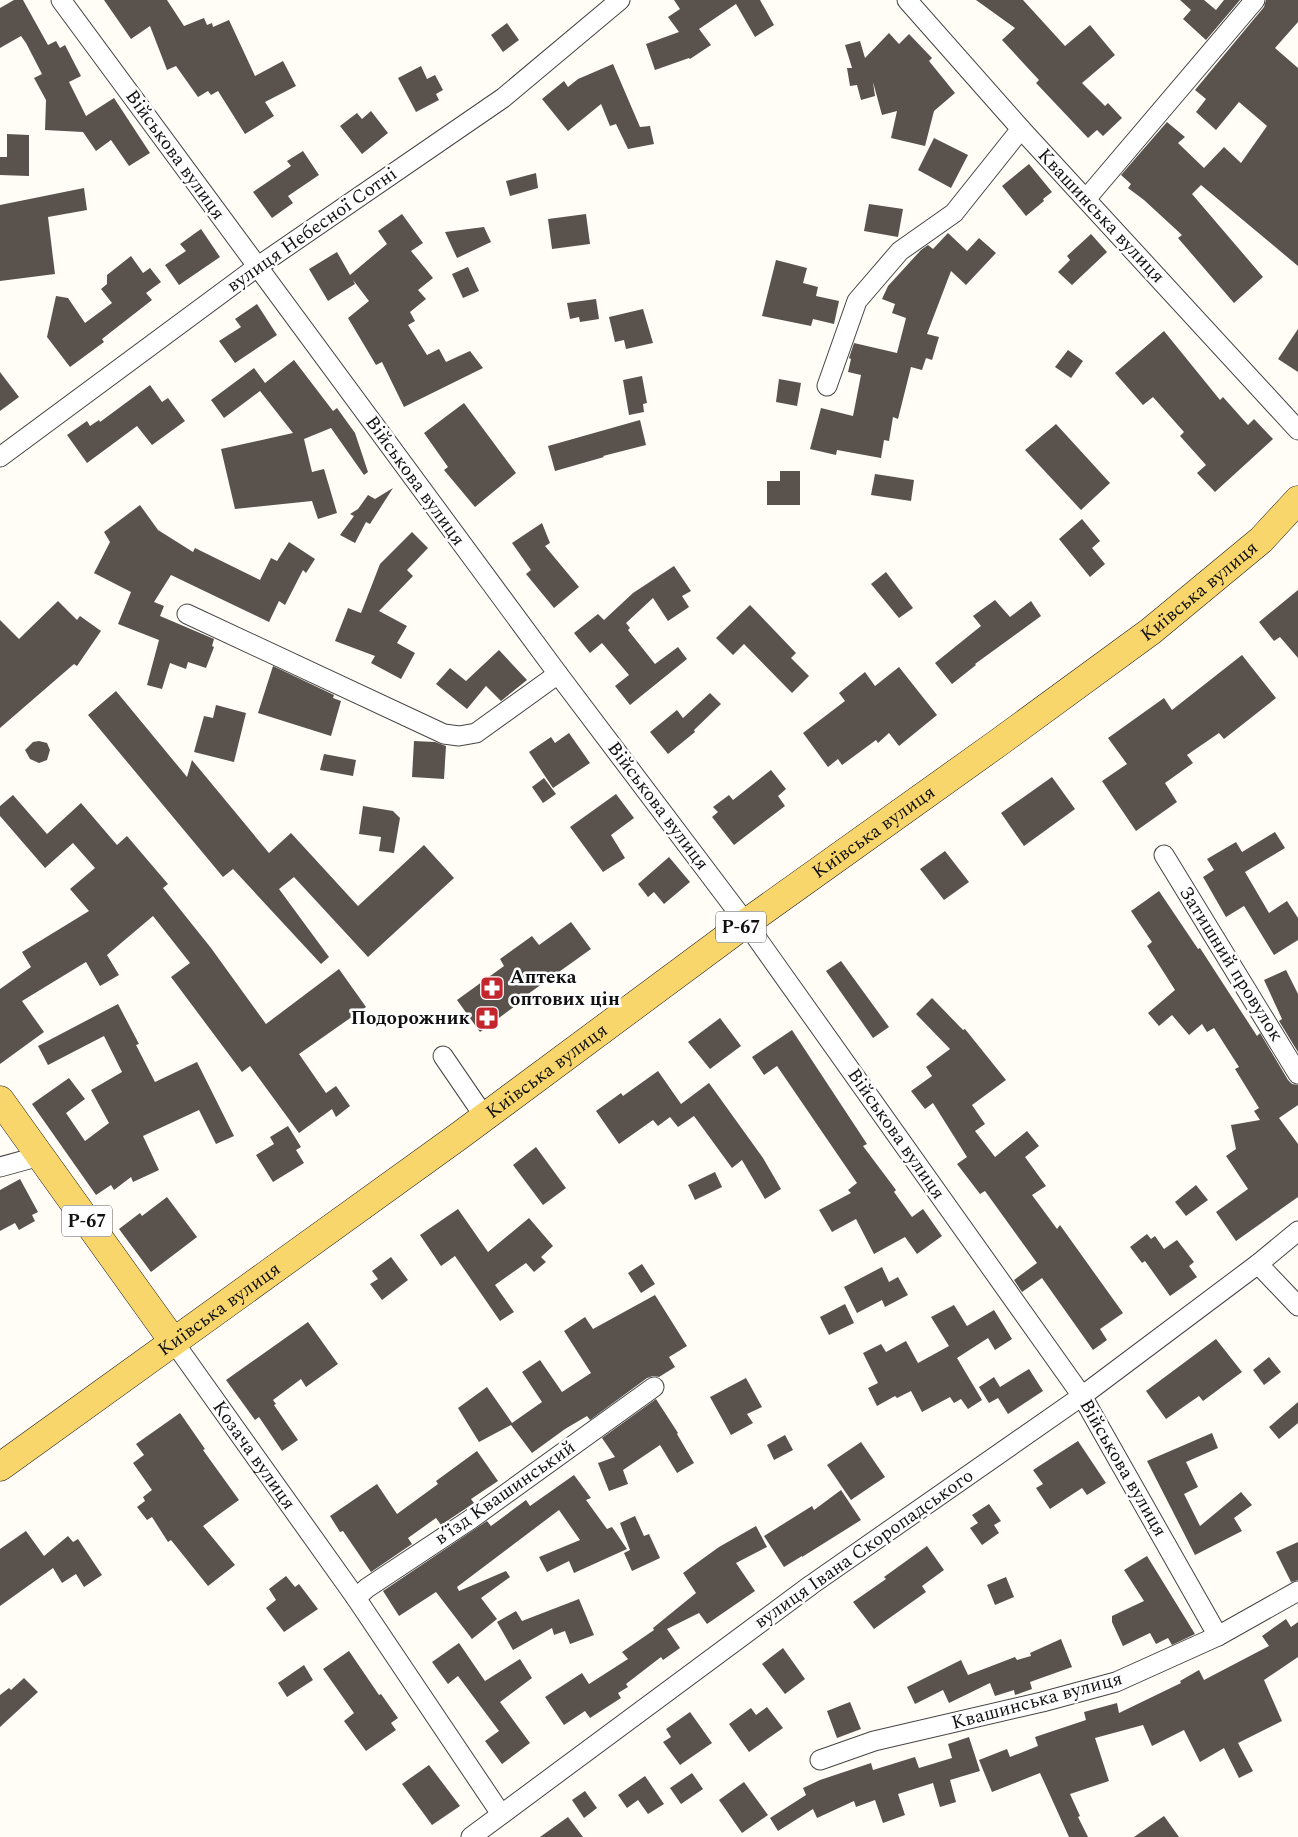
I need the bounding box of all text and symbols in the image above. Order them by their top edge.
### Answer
street label: Військова вулиця [118,84,232,226]
street label: Квашинська вулиця [1030,142,1172,290]
street label: вулиця Небесної Сотні [221,160,403,300]
street label: Військова вулиця [358,410,472,552]
street label: Київська вулиця [1134,534,1264,649]
street label: Військова вулиця [600,735,716,877]
street label: Київська вулиця [806,778,941,886]
street label: Затишний провулок [1171,881,1291,1048]
road number: Р-67 [716,912,766,942]
place label: Аптека оптових цін [510,963,620,1014]
pharmacy icon: Аптека оптових цін [479,975,505,1001]
place label: Подорожник [351,1004,471,1033]
pharmacy icon: Подорожник [474,1005,500,1031]
street label: Київська вулиця [480,1016,614,1126]
street label: Військова вулиця [840,1062,952,1206]
road number: Р-67 [62,1206,112,1236]
street label: Київська вулиця [152,1255,286,1363]
street label: Козача вулиця [205,1394,303,1516]
street label: Військова вулиця [1072,1394,1174,1542]
street label: в’їзд Квашинський [428,1433,582,1553]
street label: вулиця Івана Скоропадського [748,1462,980,1636]
street label: Квашинська вулиця [948,1664,1126,1738]

